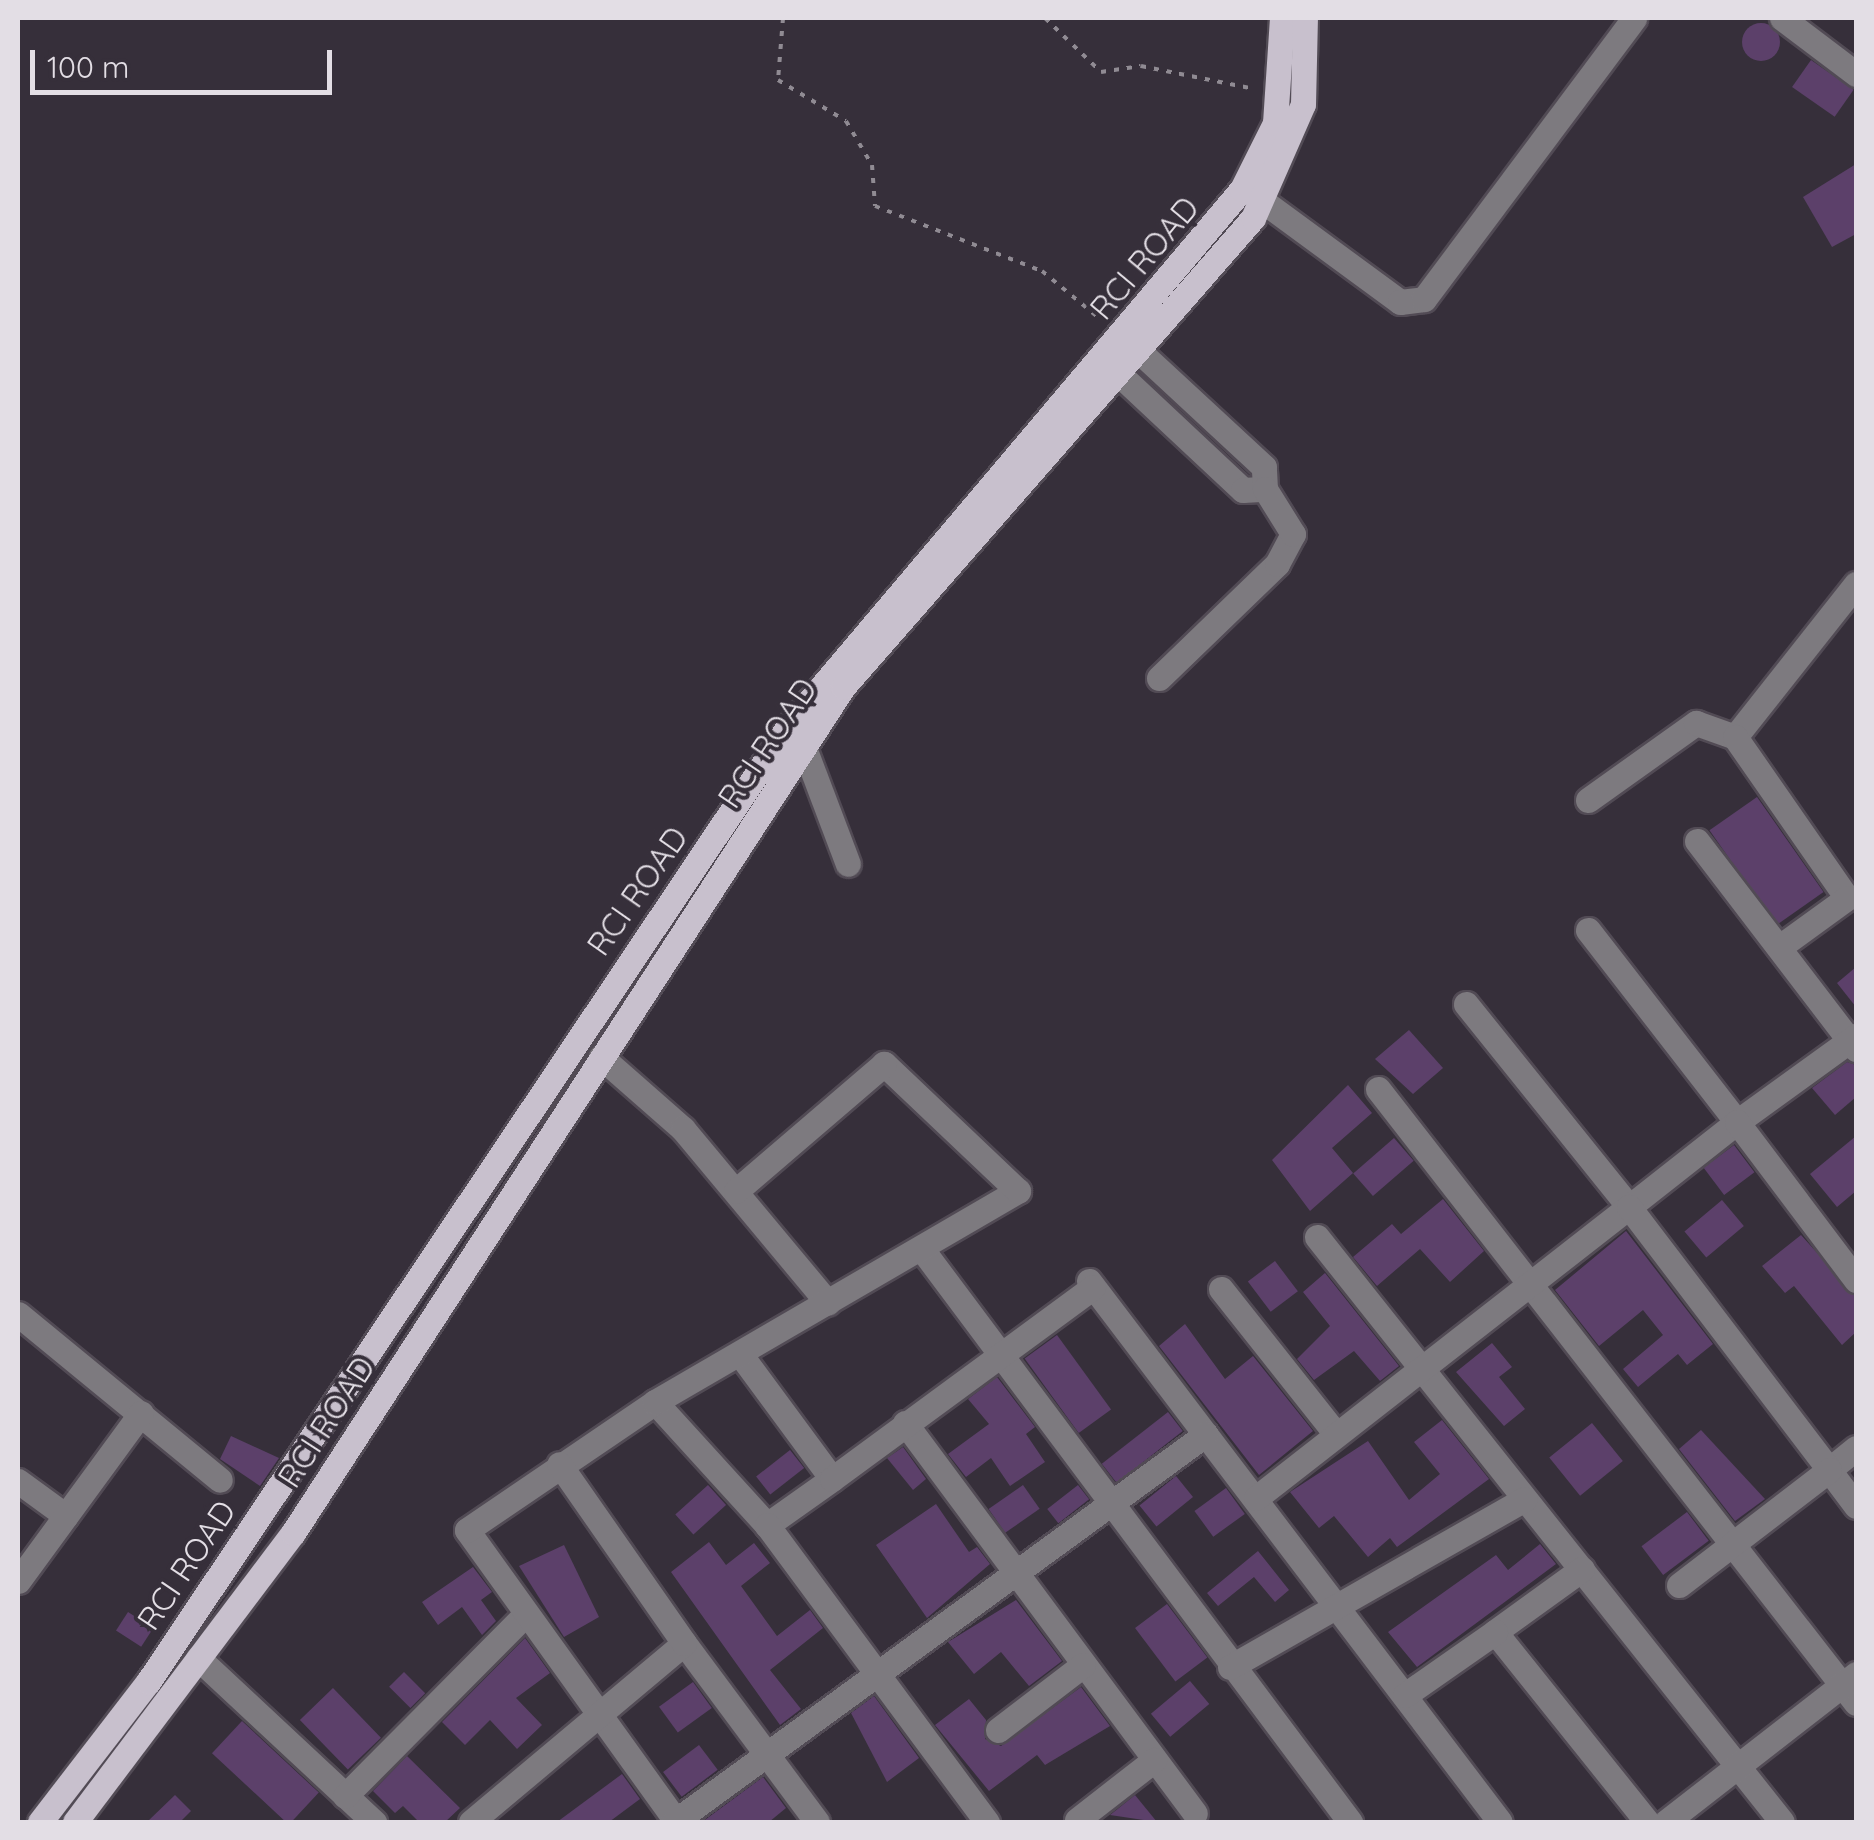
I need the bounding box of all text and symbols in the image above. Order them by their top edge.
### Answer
scale bar [35,30,338,92]
text: 100 m [47,48,129,86]
street label: RCI ROAD [1082,189,1206,327]
street label: RCI ROAD [710,671,824,815]
street label: RCI ROAD [579,819,695,963]
street label: RCI ROAD [270,1350,382,1494]
street label: RCI ROAD [129,1493,243,1637]

